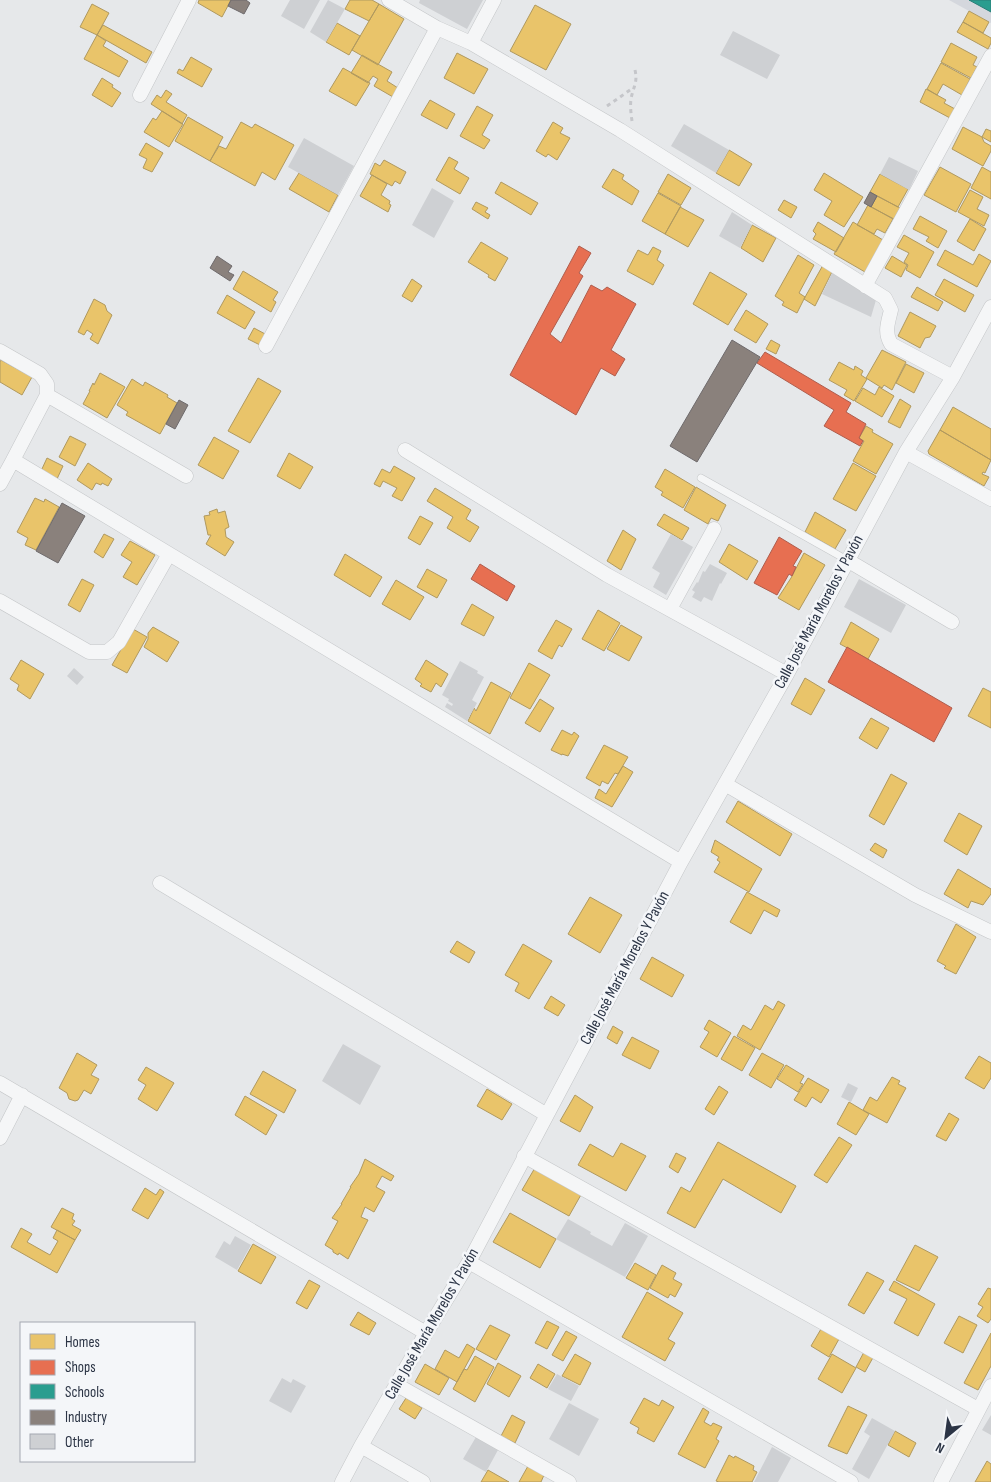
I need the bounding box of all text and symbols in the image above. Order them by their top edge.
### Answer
street label: Calle José María Morelos Y Pavón [770,532,868,692]
street label: Calle José María Morelos Y Pavón [576,888,674,1048]
street label: Calle José María Morelos Y Pavón [381,1245,483,1403]
legend [20,1322,195,1462]
text: Homes [65,1333,100,1352]
text: Shops [65,1358,96,1377]
text: Schools [65,1383,104,1402]
text: Industry [65,1408,107,1427]
north arrow [921,1412,971,1462]
text: Other [65,1433,94,1452]
text: N [933,1439,947,1457]

